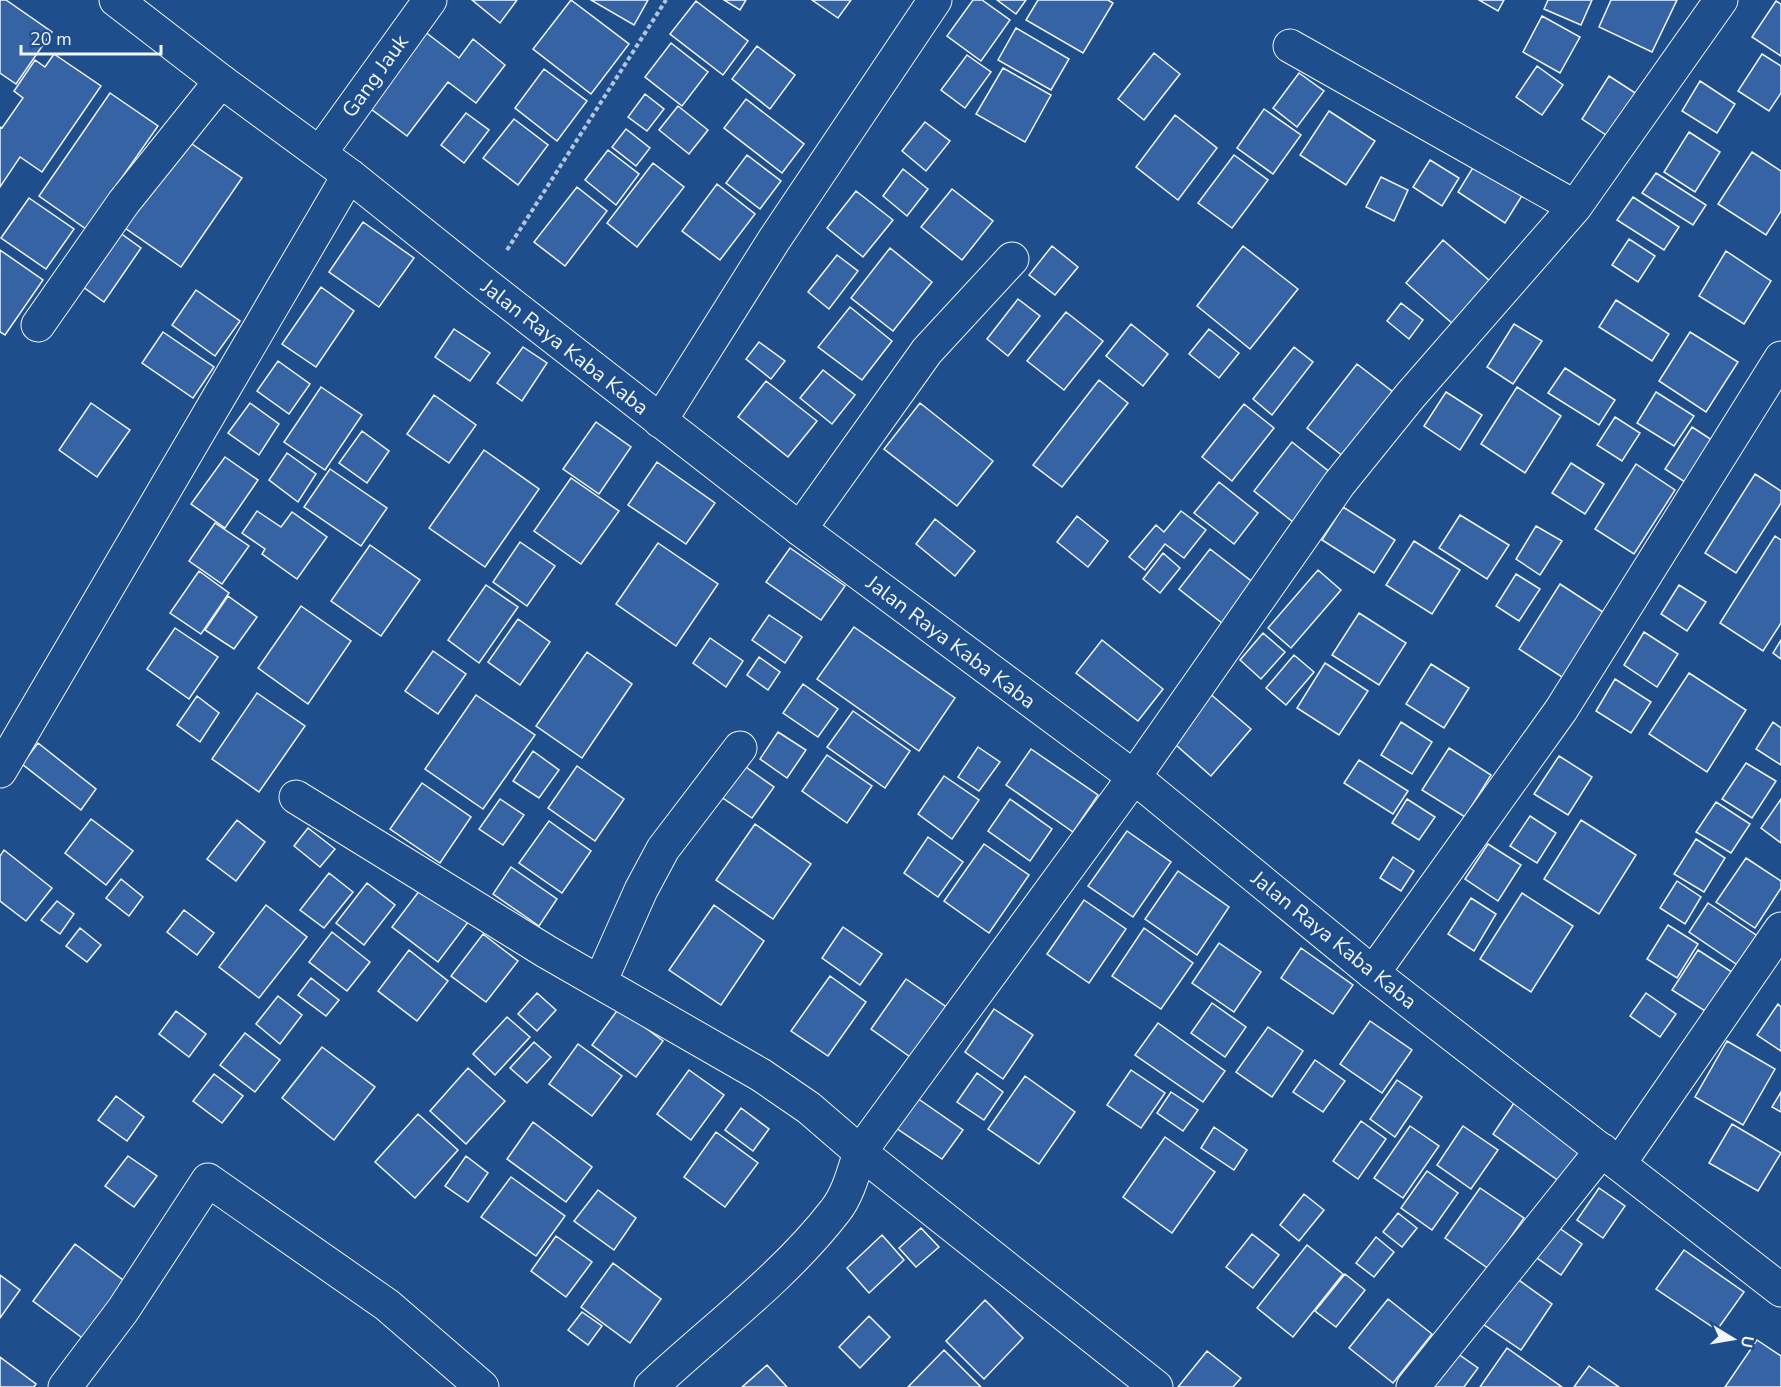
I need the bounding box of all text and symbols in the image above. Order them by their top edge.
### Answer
scale bar [21,18,160,56]
text: 20 m [30,27,72,51]
street label: Gang Jauk [335,28,415,123]
street label: Jalan Raya Kaba Kaba [475,272,655,421]
street label: Jalan Raya Kaba Kaba [860,568,1041,715]
street label: Jalan Raya Kaba Kaba [1245,864,1423,1016]
north arrow [1703,1309,1763,1369]
text: U [1735,1334,1759,1350]

